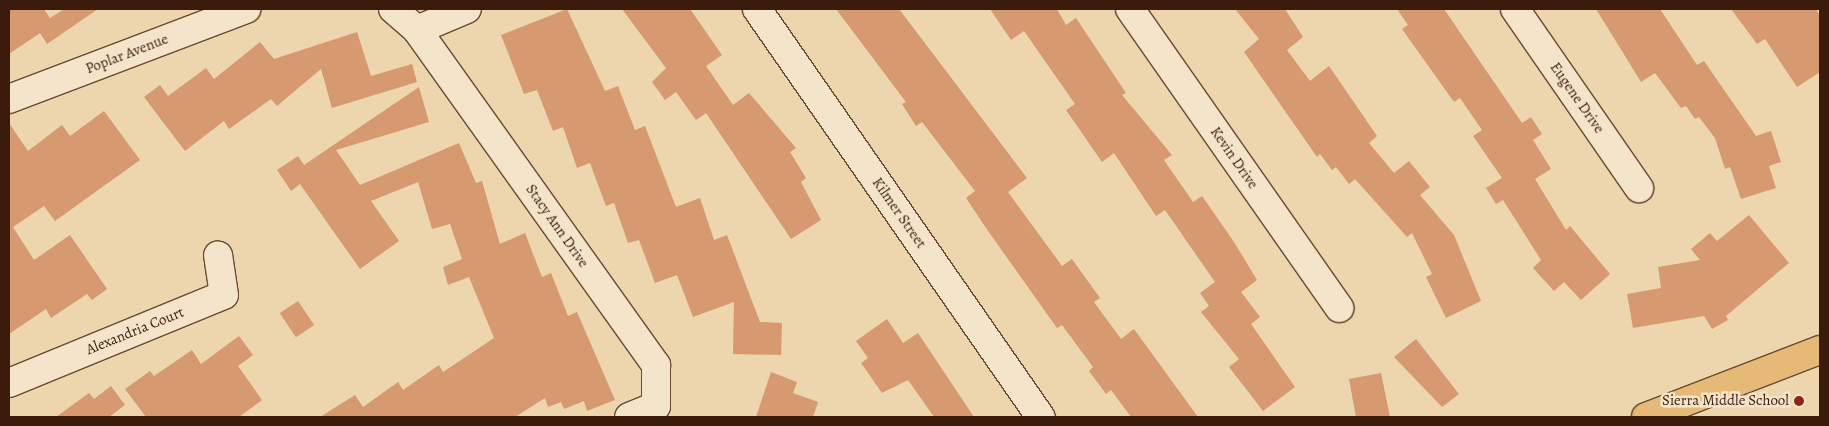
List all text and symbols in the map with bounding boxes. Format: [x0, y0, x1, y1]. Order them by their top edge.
street label: Poplar Avenue [83, 30, 171, 78]
street label: Eugene Drive [1546, 59, 1608, 137]
street label: Kevin Drive [1206, 124, 1262, 192]
street label: Kilmer Street [868, 174, 930, 252]
street label: Stacy Ann Drive [522, 181, 592, 271]
street label: Alexandria Court [83, 303, 187, 359]
place label: Sierra Middle School [1662, 392, 1789, 410]
marker: Sierra Middle School [1793, 395, 1805, 407]

